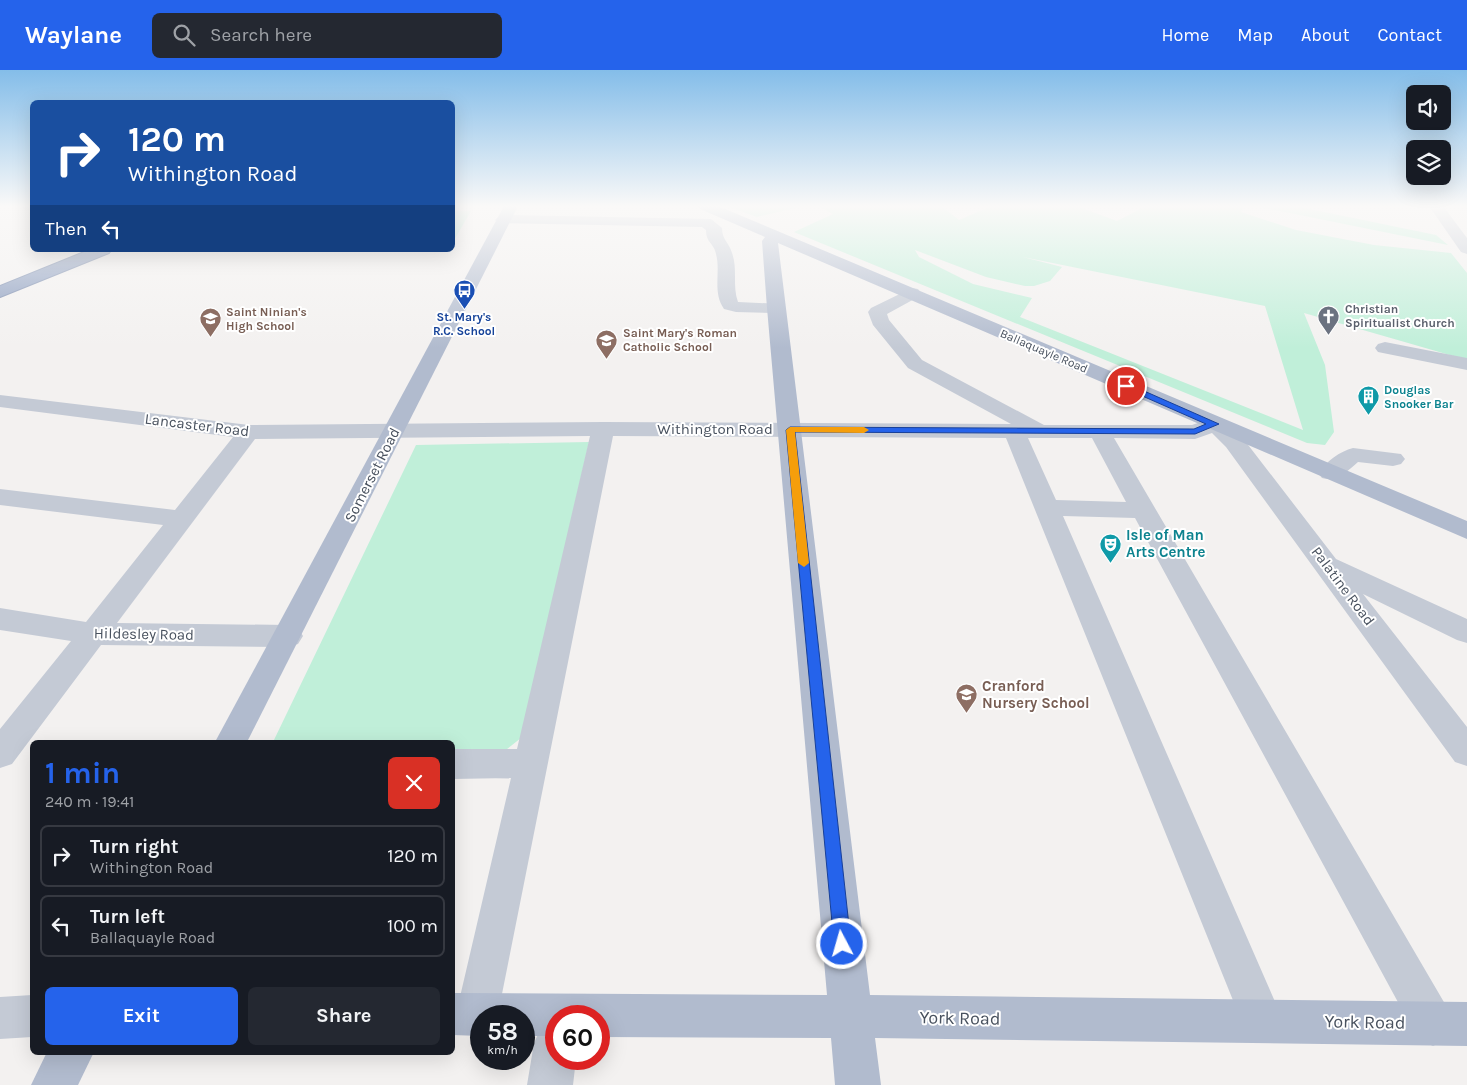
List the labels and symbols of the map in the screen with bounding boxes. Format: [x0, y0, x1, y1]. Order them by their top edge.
bus stop icon: St. Mary's R.C. School [452, 278, 476, 309]
place label: Christian Spiritualist Church [1345, 302, 1455, 330]
church icon: Christian Spiritualist Church [1317, 304, 1341, 335]
place label: Saint Ninian's High School [226, 305, 307, 333]
school or university icon: Saint Ninian's High School [198, 307, 222, 338]
place label: St. Mary's R.C. School [433, 310, 495, 338]
place label: Saint Mary's Roman Catholic School [623, 326, 737, 354]
street label: Ballaquayle Road [998, 326, 1090, 376]
school or university icon: Saint Mary's Roman Catholic School [595, 328, 619, 359]
pin [1105, 365, 1147, 407]
place label: Douglas Snooker Bar [1384, 383, 1454, 411]
building icon: Douglas Snooker Bar [1356, 385, 1380, 416]
street label: Lancaster Road [144, 410, 250, 440]
street label: Withington Road [657, 420, 773, 438]
street label: Somerset Road [340, 425, 404, 525]
place label: Isle of Man Arts Centre [1126, 526, 1205, 561]
theatre icon: Isle of Man Arts Centre [1098, 532, 1122, 563]
street label: Palatine Road [1308, 543, 1378, 629]
street label: Hildesley Road [94, 624, 194, 644]
place label: Cranford Nursery School [982, 677, 1090, 712]
school or university icon: Cranford Nursery School [954, 683, 978, 714]
position arrow [815, 917, 867, 969]
speed limit sign: 60 [545, 1005, 610, 1070]
street label: York Road [919, 1006, 1001, 1030]
street label: York Road [1324, 1010, 1406, 1034]

